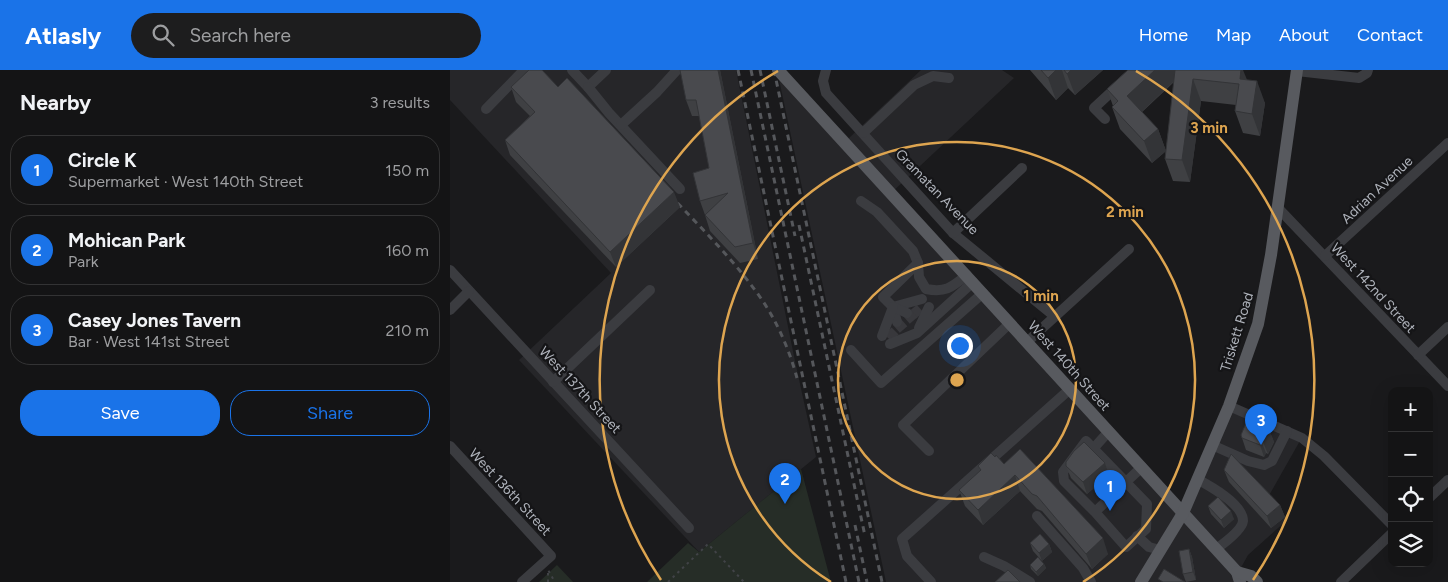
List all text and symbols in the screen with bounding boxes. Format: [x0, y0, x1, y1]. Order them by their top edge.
search box [131, 13, 481, 58]
text: Atlasly [25, 21, 101, 50]
icon: search [149, 21, 177, 49]
text: Search here [189, 24, 291, 47]
text: Home [1139, 24, 1188, 46]
text: Map [1216, 24, 1251, 46]
text: About [1279, 24, 1329, 46]
text: Contact [1357, 24, 1423, 46]
text: Nearby [20, 90, 91, 115]
text: 3 results [370, 93, 430, 112]
text: 3 min [1190, 119, 1228, 137]
street label: Gramatan Avenue [892, 146, 982, 239]
text: Circle K [68, 149, 137, 172]
street label: Adrian Avenue [1338, 152, 1416, 227]
text: 1 [34, 161, 40, 180]
text: 150 m [385, 161, 429, 180]
text: Supermarket · West 140th Street [68, 172, 303, 191]
text: 2 min [1106, 203, 1144, 221]
text: Mohican Park [68, 229, 186, 252]
street label: West 142nd Street [1327, 240, 1419, 336]
text: 2 [32, 241, 42, 260]
text: 160 m [386, 241, 429, 260]
text: Park [68, 252, 98, 271]
text: 1 min [1023, 287, 1059, 305]
street label: Triskett Road [1217, 290, 1257, 374]
text: Casey Jones Tavern [68, 309, 241, 332]
street label: West 140th Street [1024, 318, 1114, 414]
text: 3 [33, 321, 41, 340]
text: 210 m [386, 321, 429, 340]
text: Bar · West 141st Street [68, 332, 230, 351]
your location [947, 333, 973, 359]
street label: West 137th Street [535, 343, 625, 437]
centre of rings [948, 371, 966, 389]
map controls [1388, 387, 1433, 567]
button: + [1388, 387, 1433, 432]
button: Save [20, 390, 220, 436]
button: Share [230, 390, 430, 436]
pin: 3 [1245, 404, 1277, 445]
button: − [1388, 432, 1433, 477]
street label: West 136th Street [465, 445, 555, 539]
pin: 2 [769, 463, 801, 504]
pin: 1 [1094, 470, 1126, 511]
button: locate [1388, 477, 1433, 522]
button: layers [1388, 522, 1433, 567]

